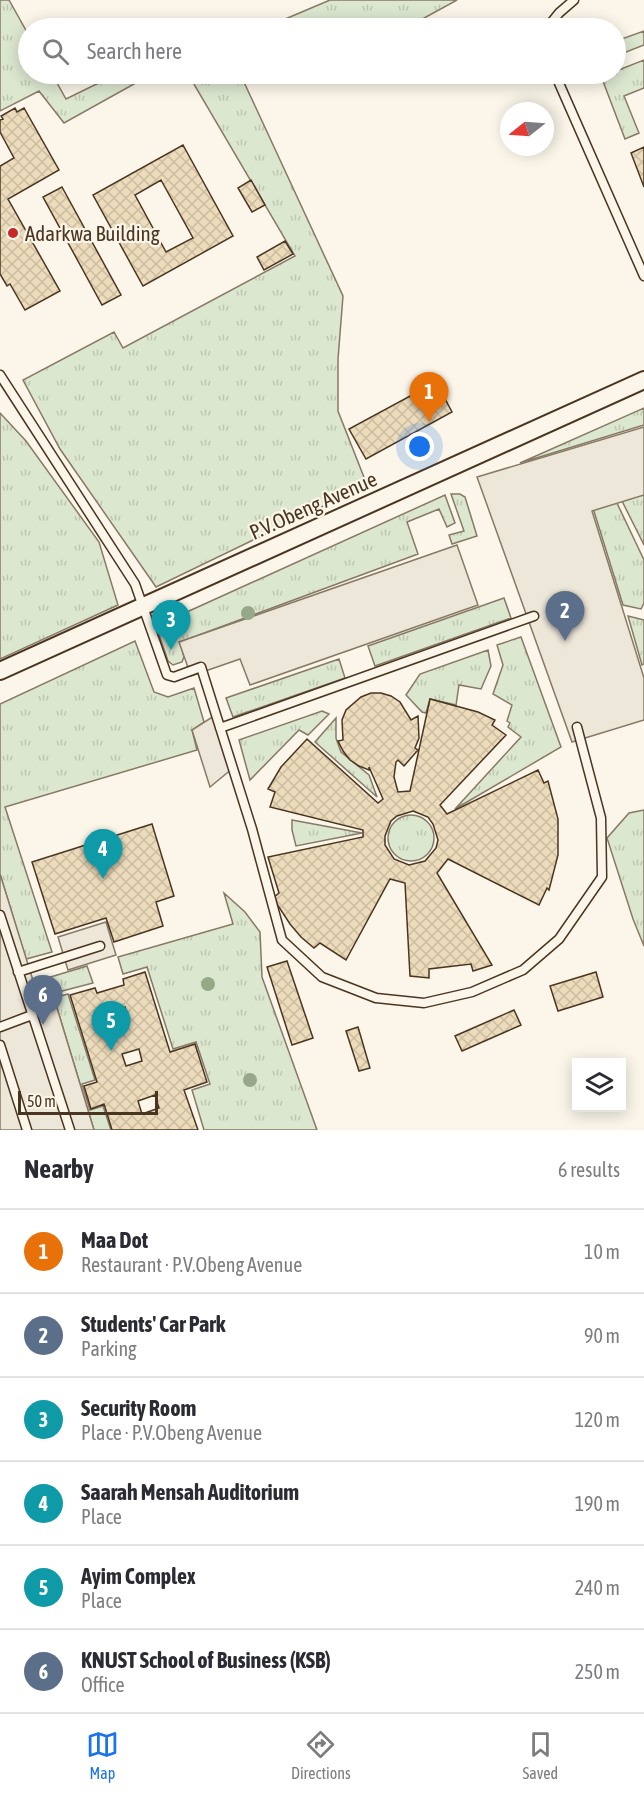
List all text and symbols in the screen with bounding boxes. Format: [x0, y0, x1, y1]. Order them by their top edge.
search box [18, 18, 626, 84]
icon: search [39, 35, 72, 68]
text: Search here [87, 38, 182, 64]
north arrow [500, 102, 554, 156]
place label: Adarkwa Building [25, 221, 160, 245]
marker: Adarkwa Building [6, 226, 20, 240]
pin: 1 [410, 372, 448, 422]
your location [405, 432, 434, 461]
street label: P.V.Obeng Avenue [246, 466, 380, 544]
pin: 2 [546, 592, 584, 641]
pin: 3 [152, 600, 190, 650]
pin: 4 [84, 830, 122, 879]
pin: 6 [24, 976, 63, 1025]
pin: 5 [92, 1002, 130, 1051]
map controls [572, 1058, 626, 1112]
button: layers [572, 1058, 626, 1112]
scale bar [18, 1088, 158, 1116]
text: 50 m [27, 1092, 56, 1110]
text: Nearby [24, 1154, 94, 1184]
text: 6 results [558, 1158, 620, 1181]
text: Maa Dot [81, 1227, 148, 1253]
text: 1 [39, 1240, 48, 1263]
text: 10 m [584, 1240, 620, 1263]
text: Restaurant · P.V.Obeng Avenue [81, 1253, 302, 1276]
text: Students' Car Park [81, 1311, 225, 1337]
text: 2 [39, 1324, 48, 1347]
text: 90 m [584, 1324, 620, 1347]
text: Parking [81, 1337, 137, 1360]
text: Security Room [81, 1395, 196, 1421]
text: 3 [39, 1408, 48, 1431]
text: 120 m [575, 1408, 620, 1431]
text: Place · P.V.Obeng Avenue [81, 1421, 262, 1444]
text: Saarah Mensah Auditorium [81, 1479, 299, 1505]
text: 4 [39, 1492, 48, 1515]
text: 190 m [575, 1492, 620, 1515]
text: Place [81, 1505, 122, 1528]
text: Ayim Complex [81, 1563, 196, 1589]
text: 5 [39, 1576, 48, 1599]
text: 240 m [575, 1576, 620, 1599]
text: Place [81, 1589, 122, 1612]
text: KNUST School of Business (KSB) [81, 1647, 331, 1673]
text: 6 [39, 1660, 48, 1683]
text: 250 m [575, 1660, 620, 1683]
text: Office [81, 1673, 125, 1696]
tab: Map [86, 1728, 119, 1782]
tab: Directions [291, 1728, 351, 1782]
tab: Saved [523, 1728, 558, 1782]

